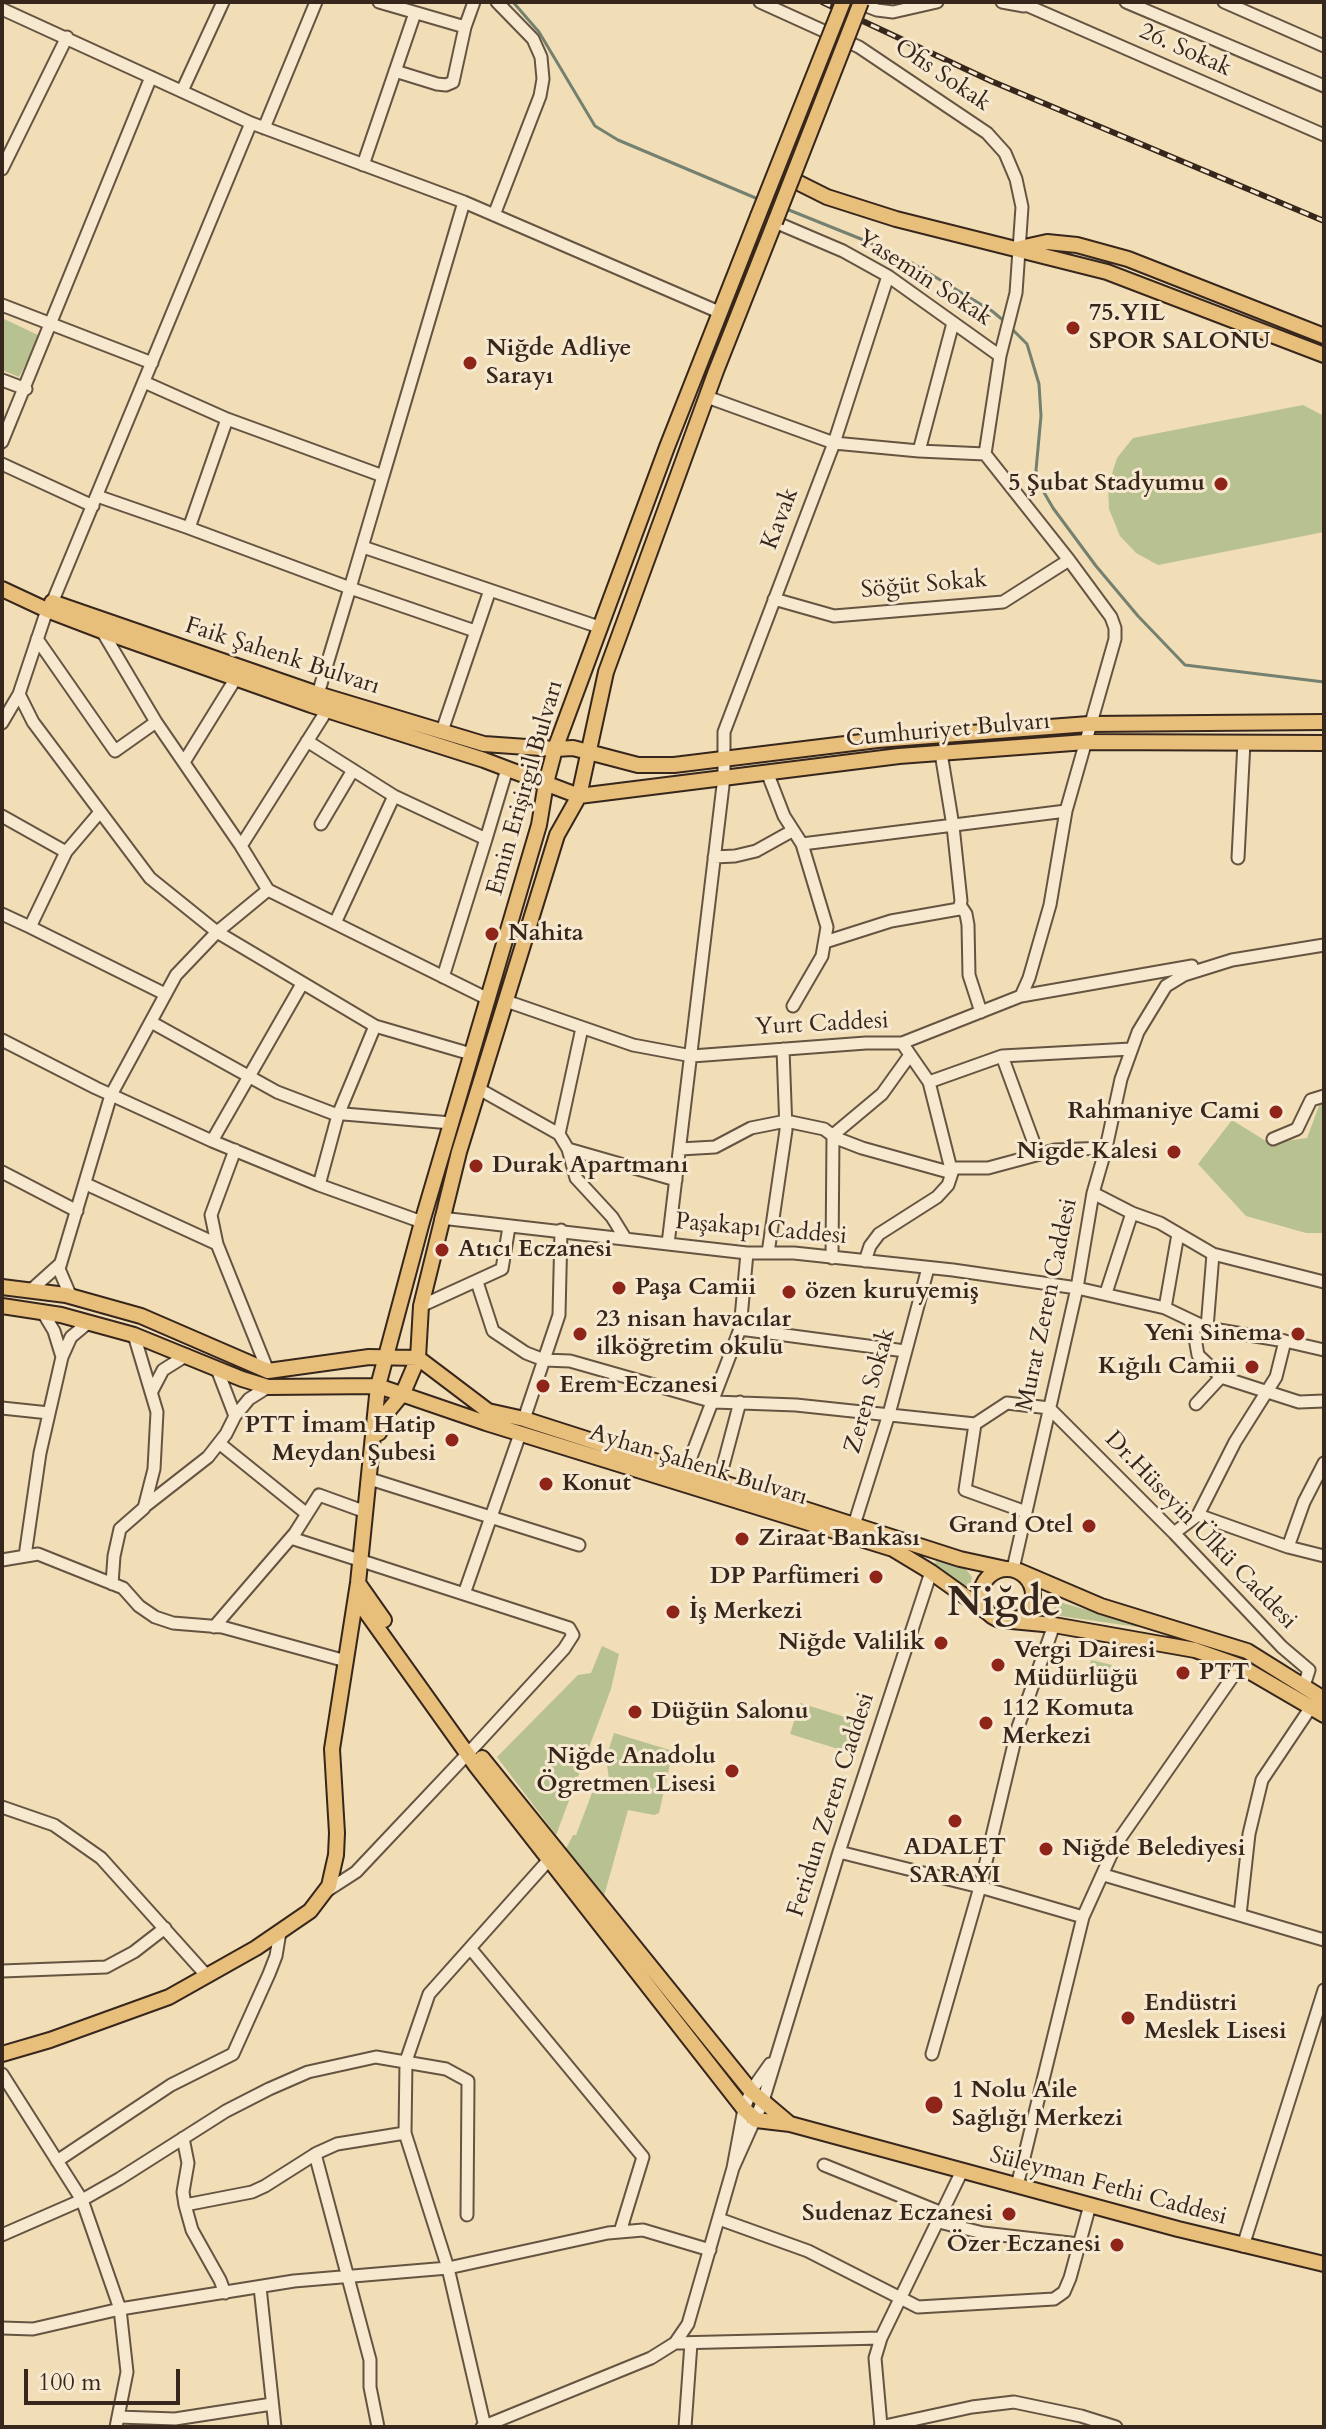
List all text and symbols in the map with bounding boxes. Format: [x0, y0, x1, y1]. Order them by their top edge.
street label: 26. Sokak [1134, 18, 1236, 84]
street label: Ofis Sokak [888, 33, 996, 119]
street label: Yasemin Sokak [851, 225, 997, 333]
place label: 75.YIL SPOR SALONU [1089, 300, 1270, 356]
marker: 75.YIL SPOR SALONU [1064, 319, 1082, 337]
place label: Niğde Adliye Sarayı [486, 335, 631, 391]
marker: Niğde Adliye Sarayı [461, 354, 479, 372]
place label: 5 Şubat Stadyumu [1008, 470, 1205, 498]
marker: 5 Şubat Stadyumu [1212, 475, 1230, 493]
street label: Kavak [756, 484, 806, 554]
street label: Söğüt Sokak [860, 566, 988, 606]
street label: Faik Şahenk Bulvarı [181, 612, 383, 702]
street label: Emin Erişirgil Bulvarı [482, 677, 570, 899]
street label: Cumhuriyet Bulvarı [845, 708, 1051, 754]
place label: Nahita [508, 920, 584, 948]
marker: Nahita [483, 925, 501, 943]
street label: Yurt Caddesi [754, 1007, 890, 1043]
place label: Rahmaniye Cami [1067, 1098, 1260, 1126]
marker: Rahmaniye Cami [1267, 1103, 1285, 1121]
place label: Nigde Kalesi [1016, 1138, 1158, 1166]
marker: Nigde Kalesi [1165, 1143, 1183, 1161]
place label: Durak Apartmanı [492, 1152, 688, 1180]
marker: Durak Apartmanı [467, 1157, 485, 1175]
street label: Murat Zeren Caddesi [1011, 1196, 1085, 1414]
street label: Paşakapı Caddesi [674, 1208, 848, 1252]
place label: Atıcı Eczanesi [458, 1236, 612, 1264]
marker: Atıcı Eczanesi [433, 1241, 451, 1259]
place label: Paşa Camii [635, 1274, 756, 1302]
place label: özen kuruyemiş [805, 1278, 979, 1306]
marker: Paşa Camii [610, 1279, 628, 1297]
marker: özen kuruyemiş [780, 1283, 798, 1301]
place label: 23 nisan havacılar ilköğretim okulu [596, 1306, 791, 1362]
place label: Yeni Sinema [1144, 1320, 1282, 1348]
marker: 23 nisan havacılar ilköğretim okulu [571, 1325, 589, 1343]
street label: Zeren Sokak [839, 1325, 903, 1457]
marker: Yeni Sinema [1289, 1325, 1307, 1343]
place label: Kığılı Camii [1098, 1353, 1236, 1381]
marker: Kığılı Camii [1243, 1358, 1261, 1376]
place label: Erem Eczanesi [559, 1372, 718, 1400]
marker: Erem Eczanesi [534, 1377, 552, 1395]
place label: PTT İmam Hatip Meydan Şubesi [245, 1412, 436, 1468]
street label: Ayhan Şahenk Bulvarı [586, 1419, 810, 1513]
street label: Dr.Hüseyin Ülkü Caddesi [1098, 1426, 1302, 1636]
marker: PTT İmam Hatip Meydan Şubesi [443, 1431, 461, 1449]
place label: Konut [562, 1470, 631, 1498]
marker: Konut [537, 1475, 555, 1493]
place label: Grand Otel [949, 1512, 1073, 1540]
marker: Grand Otel [1080, 1517, 1098, 1535]
place label: Ziraat Bankası [758, 1525, 920, 1553]
marker: Ziraat Bankası [733, 1530, 751, 1548]
place label: DP Parfümeri [710, 1563, 860, 1591]
marker: DP Parfümeri [867, 1568, 885, 1586]
district label: Niğde [947, 1582, 1061, 1630]
place label: İş Merkezi [689, 1598, 802, 1626]
marker: İş Merkezi [664, 1603, 682, 1621]
place label: Niğde Valilik [778, 1629, 925, 1657]
marker: Niğde Valilik [932, 1634, 950, 1652]
place label: Vergi Dairesi Müdürlüğü [1014, 1637, 1156, 1693]
marker: Vergi Dairesi Müdürlüğü [989, 1656, 1007, 1674]
place label: PTT [1199, 1659, 1249, 1687]
marker: PTT [1174, 1664, 1192, 1682]
street label: Feridun Zeren Caddesi [782, 1689, 882, 1921]
place label: 112 Komuta Merkezi [1002, 1695, 1134, 1751]
place label: Düğün Salonu [651, 1698, 809, 1726]
marker: Düğün Salonu [626, 1703, 644, 1721]
marker: 112 Komuta Merkezi [977, 1714, 995, 1732]
place label: Niğde Anadolu Ögretmen Lisesi [536, 1743, 716, 1799]
marker: Niğde Anadolu Ögretmen Lisesi [723, 1762, 741, 1780]
marker: ADALET SARAYI [946, 1812, 964, 1830]
place label: ADALET SARAYI [904, 1834, 1006, 1890]
place label: Niğde Belediyesi [1062, 1835, 1245, 1863]
marker: Niğde Belediyesi [1037, 1840, 1055, 1858]
place label: Endüstri Meslek Lisesi [1144, 1990, 1287, 2046]
marker: Endüstri Meslek Lisesi [1119, 2009, 1137, 2027]
place label: 1 Nolu Aile Sağlığı Merkezi [952, 2077, 1123, 2133]
marker: 1 Nolu Aile Sağlığı Merkezi [923, 2094, 945, 2116]
street label: Süleyman Fethi Caddesi [986, 2142, 1230, 2232]
place label: Sudenaz Eczanesi [802, 2200, 993, 2228]
marker: Sudenaz Eczanesi [1000, 2205, 1018, 2223]
place label: Özer Eczanesi [947, 2231, 1101, 2259]
marker: Özer Eczanesi [1108, 2236, 1126, 2254]
scale bar [28, 2353, 184, 2403]
text: 100 m [38, 2366, 102, 2399]

